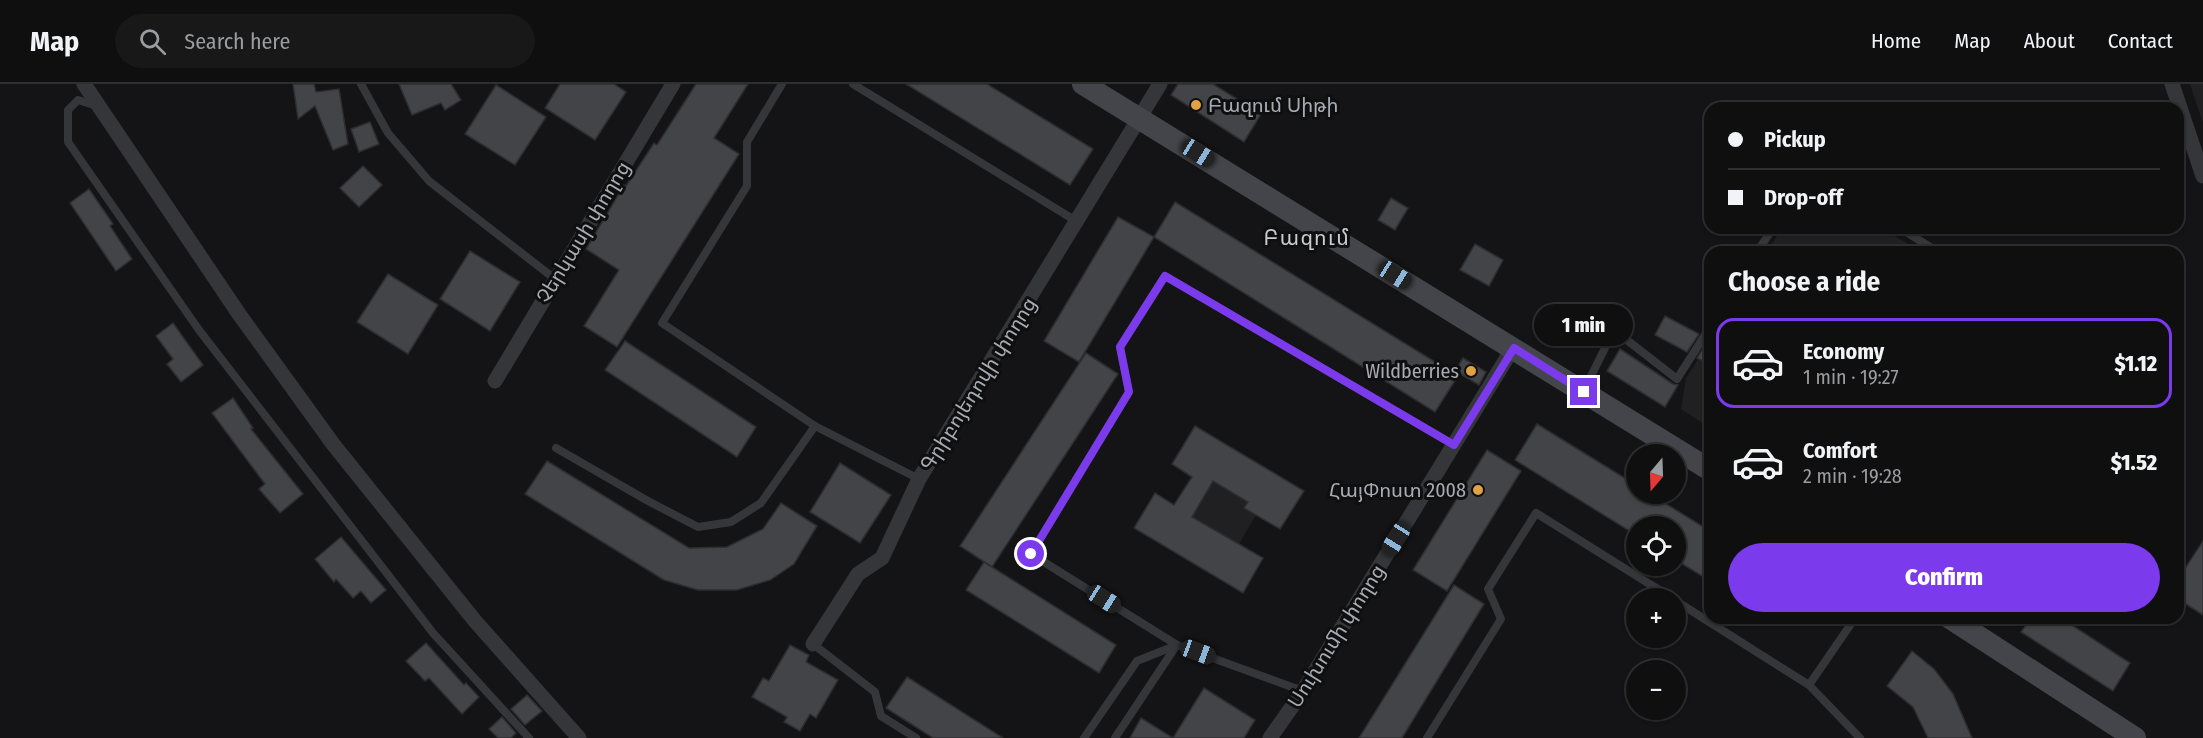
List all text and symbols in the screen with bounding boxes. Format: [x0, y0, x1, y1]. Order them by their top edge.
search box [115, 14, 535, 68]
text: Map [30, 25, 79, 58]
icon: search [136, 25, 169, 58]
text: Search here [184, 28, 290, 55]
text: Home [1871, 28, 1921, 54]
text: Map [1954, 28, 1991, 54]
text: About [2024, 28, 2075, 54]
text: Contact [2108, 28, 2173, 54]
place label: Բազում Սիթի [1208, 93, 1338, 117]
marker: Բազում Սիթի [1189, 98, 1203, 112]
text: Pickup [1764, 126, 1826, 153]
car [1178, 136, 1218, 170]
street label: Չերկասի փողոց [531, 157, 635, 307]
text: Drop-off [1764, 184, 1843, 211]
district label: Բազում [1264, 225, 1350, 251]
car [1375, 258, 1415, 292]
text: Choose a ride [1728, 266, 1880, 298]
street label: Գրիբոյեդովի փողոց [915, 293, 1041, 475]
callout: 1 min [1534, 305, 1634, 347]
text: 1 min [1562, 313, 1605, 337]
icon: car [1731, 336, 1785, 390]
text: Economy [1803, 338, 1884, 365]
text: $1.12 [2114, 350, 2157, 377]
place label: Wildberries [1365, 359, 1459, 383]
marker: Wildberries [1464, 364, 1478, 378]
text: 1 min · 19:27 [1803, 365, 1899, 389]
route end [1570, 378, 1597, 405]
icon: car [1731, 435, 1785, 489]
text: Comfort [1803, 437, 1877, 464]
north arrow [1626, 444, 1686, 504]
map controls [1626, 444, 1686, 720]
text: $1.52 [2111, 449, 2157, 476]
text: 2 min · 19:28 [1803, 464, 1902, 488]
place label: ՀայՓոստ 2008 [1329, 478, 1466, 502]
marker: ՀայՓոստ 2008 [1471, 483, 1485, 497]
button: locate [1626, 516, 1686, 576]
car [1379, 519, 1413, 559]
route start [1017, 540, 1044, 567]
button: Confirm [1728, 543, 2160, 612]
street label: Սուխումի փողոց [1282, 560, 1390, 712]
car [1084, 582, 1124, 616]
button: + [1626, 588, 1686, 648]
car [1178, 637, 1218, 667]
button: − [1626, 660, 1686, 720]

